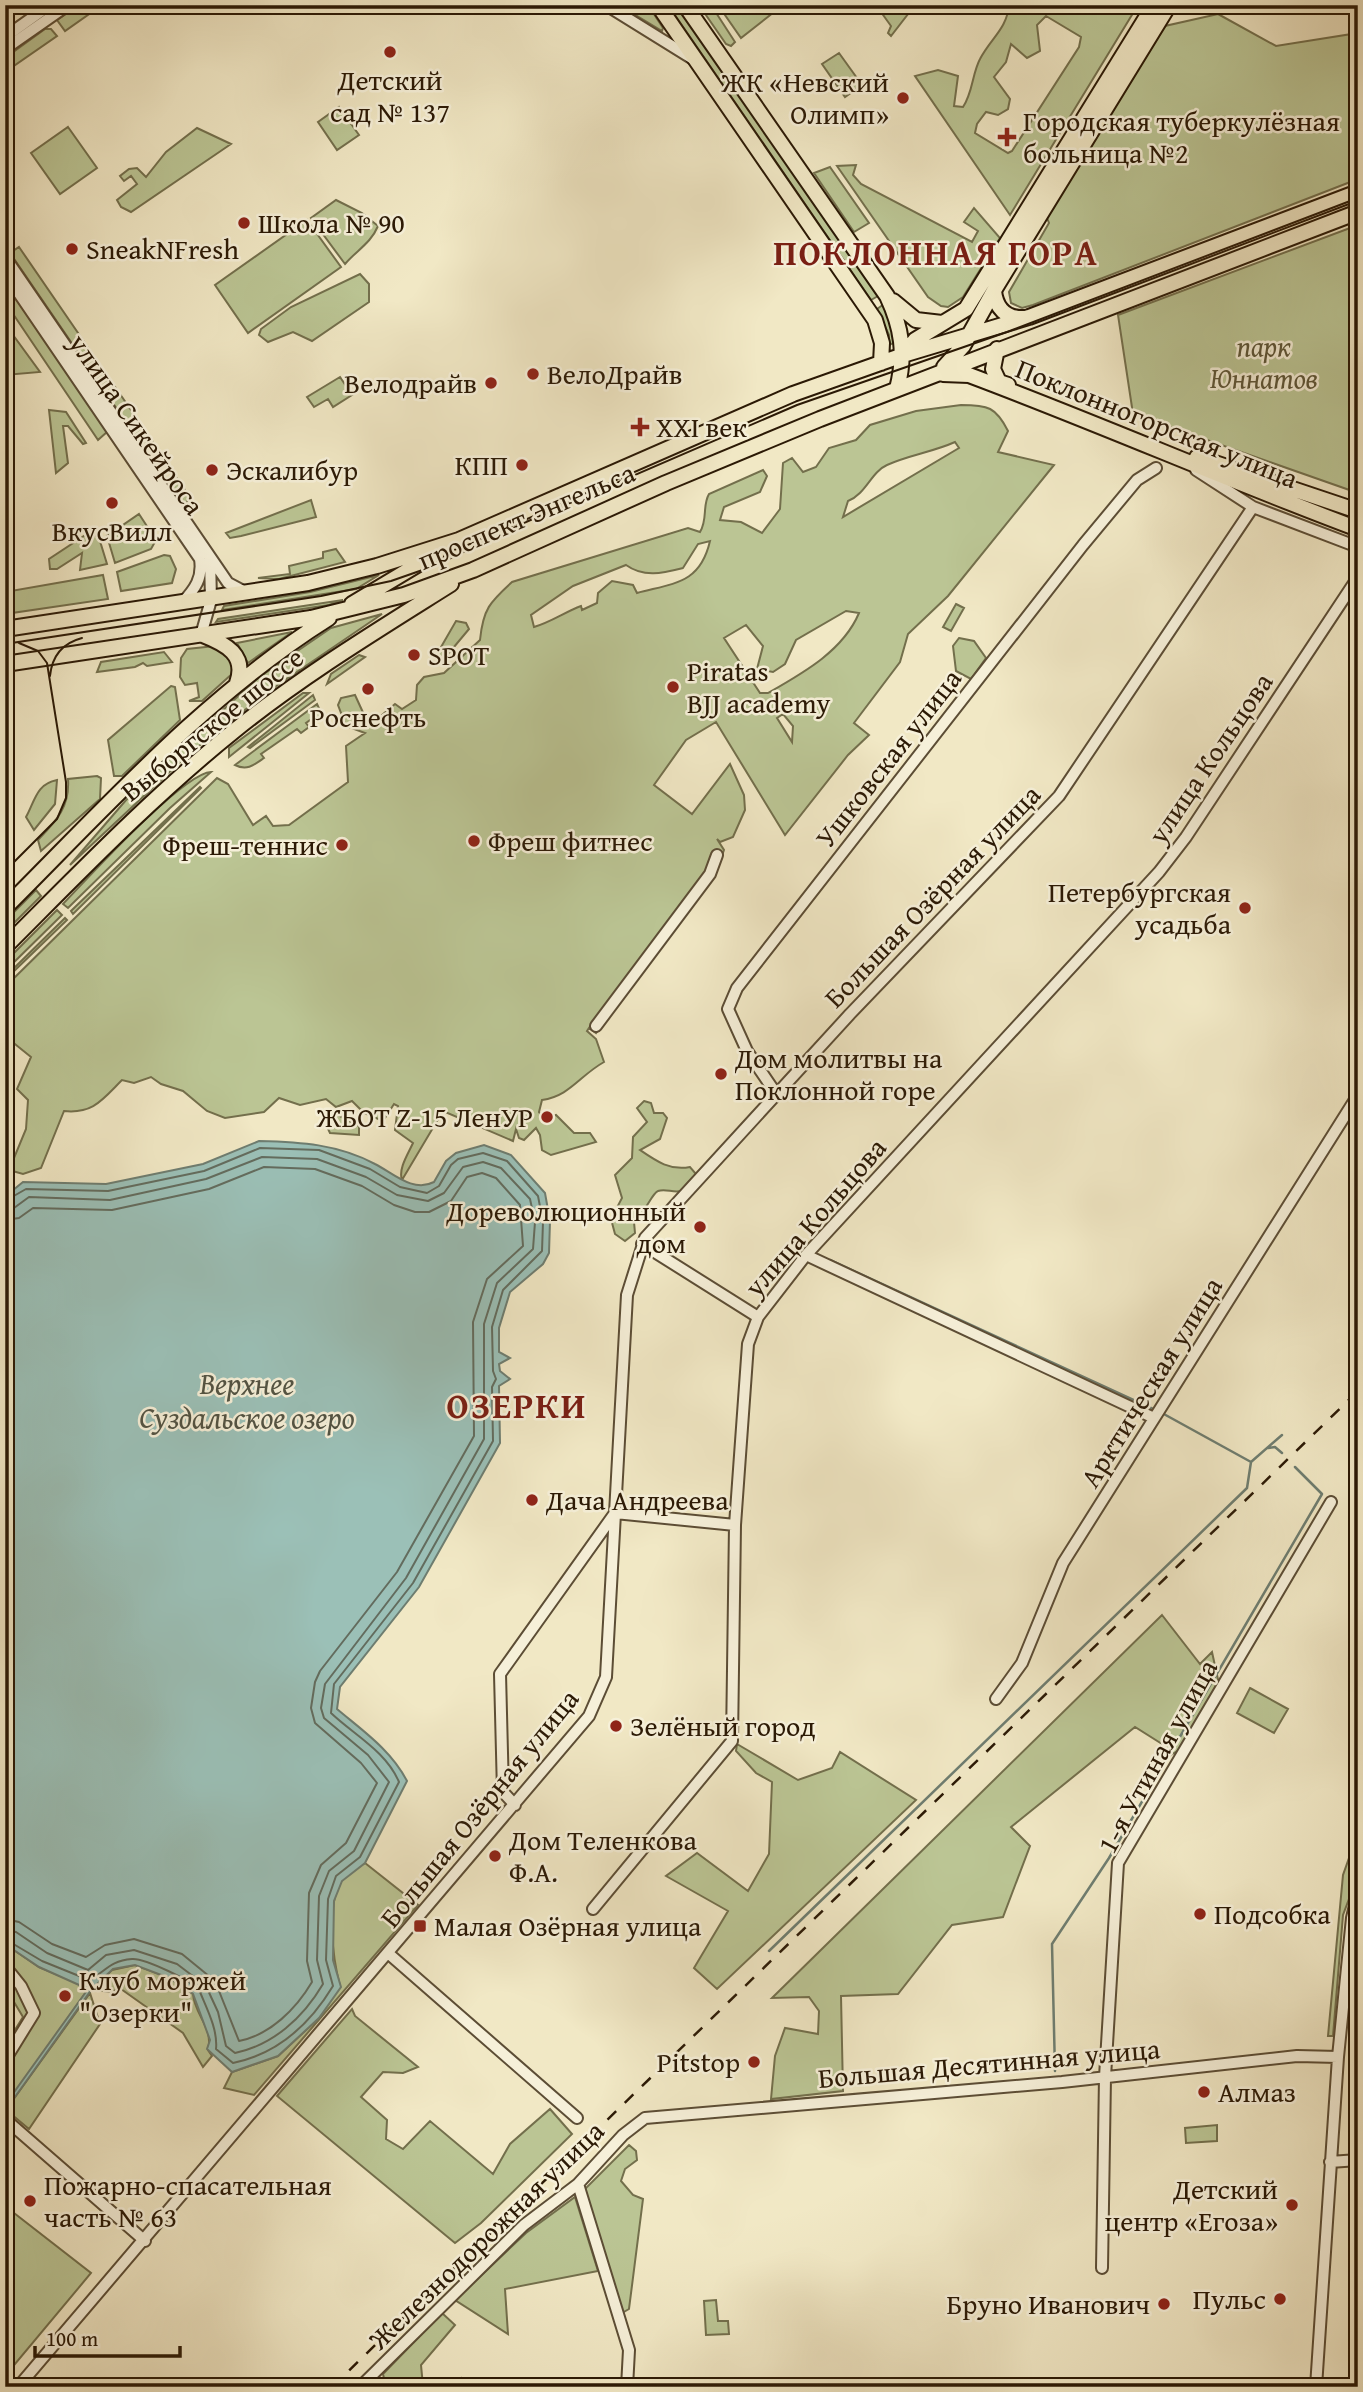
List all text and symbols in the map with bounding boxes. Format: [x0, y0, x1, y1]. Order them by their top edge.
marker: Детский сад № 137 [382, 44, 398, 60]
place label: Детский сад № 137 [330, 59, 450, 132]
place label: ЖК «Невский Олимп» [720, 61, 889, 134]
marker: ЖК «Невский Олимп» [895, 90, 911, 106]
place label: Городская туберкулёзная больница №2 [1023, 100, 1340, 173]
marker: Городская туберкулёзная больница №2 [997, 127, 1017, 147]
place label: Школа № 90 [258, 202, 405, 243]
marker: Школа № 90 [236, 215, 252, 231]
district label: ПОКЛОННАЯ ГОРА [773, 227, 1099, 278]
place label: SneakNFresh [86, 228, 239, 269]
marker: SneakNFresh [64, 241, 80, 257]
street label: улица Сикейроса [59, 324, 216, 523]
park label: парк Юннатов [1210, 325, 1318, 398]
street label: Поклонногорская улица [1010, 347, 1305, 498]
place label: ВелоДрайв [547, 353, 682, 394]
place label: Велодрайв [344, 362, 477, 403]
marker: ВелоДрайв [525, 366, 541, 382]
marker: Велодрайв [483, 375, 499, 391]
place label: XXI век [656, 406, 747, 447]
marker: XXI век [630, 417, 650, 437]
place label: КПП [455, 444, 508, 485]
place label: Эскалибур [226, 449, 358, 490]
street label: проспект Энгельса [411, 451, 641, 580]
marker: КПП [514, 457, 530, 473]
marker: Эскалибур [204, 462, 220, 478]
marker: ВкусВилл [104, 495, 120, 511]
place label: ВкусВилл [52, 510, 172, 551]
place label: SPOT [428, 634, 490, 675]
street label: Выборгское шоссе [111, 637, 312, 810]
marker: SPOT [406, 647, 422, 663]
place label: Piratas BJJ academy [687, 650, 831, 723]
street label: Ушковская улица [805, 659, 971, 856]
street label: улица Кольцова [1136, 663, 1283, 853]
marker: Piratas BJJ academy [665, 679, 681, 695]
marker: Роснефть [360, 681, 376, 697]
place label: Роснефть [310, 696, 426, 737]
street label: Большая Озёрная улица [814, 774, 1050, 1017]
place label: Фреш фитнес [488, 820, 653, 861]
place label: Фреш-теннис [163, 824, 328, 865]
marker: Фреш фитнес [466, 833, 482, 849]
marker: Фреш-теннис [334, 837, 350, 853]
place label: Петербургская усадьба [1048, 871, 1232, 944]
marker: Петербургская усадьба [1237, 900, 1253, 916]
place label: Дом молитвы на Поклонной горе [734, 1037, 943, 1110]
marker: Дом молитвы на Поклонной горе [713, 1066, 729, 1082]
place label: ЖБОТ Z-15 ЛенУР [316, 1096, 533, 1137]
marker: ЖБОТ Z-15 ЛенУР [539, 1109, 555, 1125]
street label: улица Кольцова [733, 1128, 896, 1306]
place label: Дореволюционный дом [445, 1190, 686, 1263]
marker: Дореволюционный дом [692, 1219, 708, 1235]
street label: Арктическая улица [1069, 1268, 1232, 1495]
water label: Верхнее Суздальское озеро [139, 1361, 355, 1439]
district label: ОЗЕРКИ [447, 1380, 587, 1431]
place label: Дача Андреева [545, 1479, 729, 1520]
marker: Дача Андреева [524, 1492, 540, 1508]
street label: 1-я Утиная улица [1086, 1651, 1227, 1860]
street label: Большая Озёрная улица [369, 1679, 588, 1936]
place label: Зелёный город [630, 1705, 816, 1746]
marker: Зелёный город [608, 1718, 624, 1734]
place label: Дом Теленкова Ф.А. [508, 1819, 698, 1892]
marker: Дом Теленкова Ф.А. [487, 1848, 503, 1864]
place label: Подсобка [1214, 1893, 1331, 1934]
place label: Малая Озёрная улица [434, 1905, 702, 1946]
marker: Подсобка [1192, 1906, 1208, 1922]
marker: Малая Озёрная улица [412, 1918, 428, 1934]
place label: Клуб моржей "Озерки" [79, 1959, 246, 2032]
marker: Клуб моржей "Озерки" [57, 1988, 73, 2004]
street label: Большая Десятинная улица [816, 2027, 1162, 2098]
place label: Pitstop [657, 2041, 740, 2082]
marker: Pitstop [746, 2054, 762, 2070]
place label: Алмаз [1218, 2071, 1296, 2112]
marker: Алмаз [1196, 2084, 1212, 2100]
street label: Железнодорожная улица [358, 2110, 613, 2359]
place label: Пожарно-спасательная часть № 63 [44, 2164, 332, 2237]
place label: Детский центр «Егоза» [1104, 2168, 1278, 2241]
marker: Пожарно-спасательная часть № 63 [22, 2193, 38, 2209]
marker: Детский центр «Егоза» [1284, 2197, 1300, 2213]
place label: Пульс [1193, 2278, 1266, 2319]
place label: Бруно Иванович [946, 2283, 1150, 2324]
marker: Пульс [1272, 2291, 1288, 2307]
marker: Бруно Иванович [1156, 2296, 1172, 2312]
scale bar [35, 2315, 180, 2359]
text: 100 m [46, 2323, 98, 2354]

